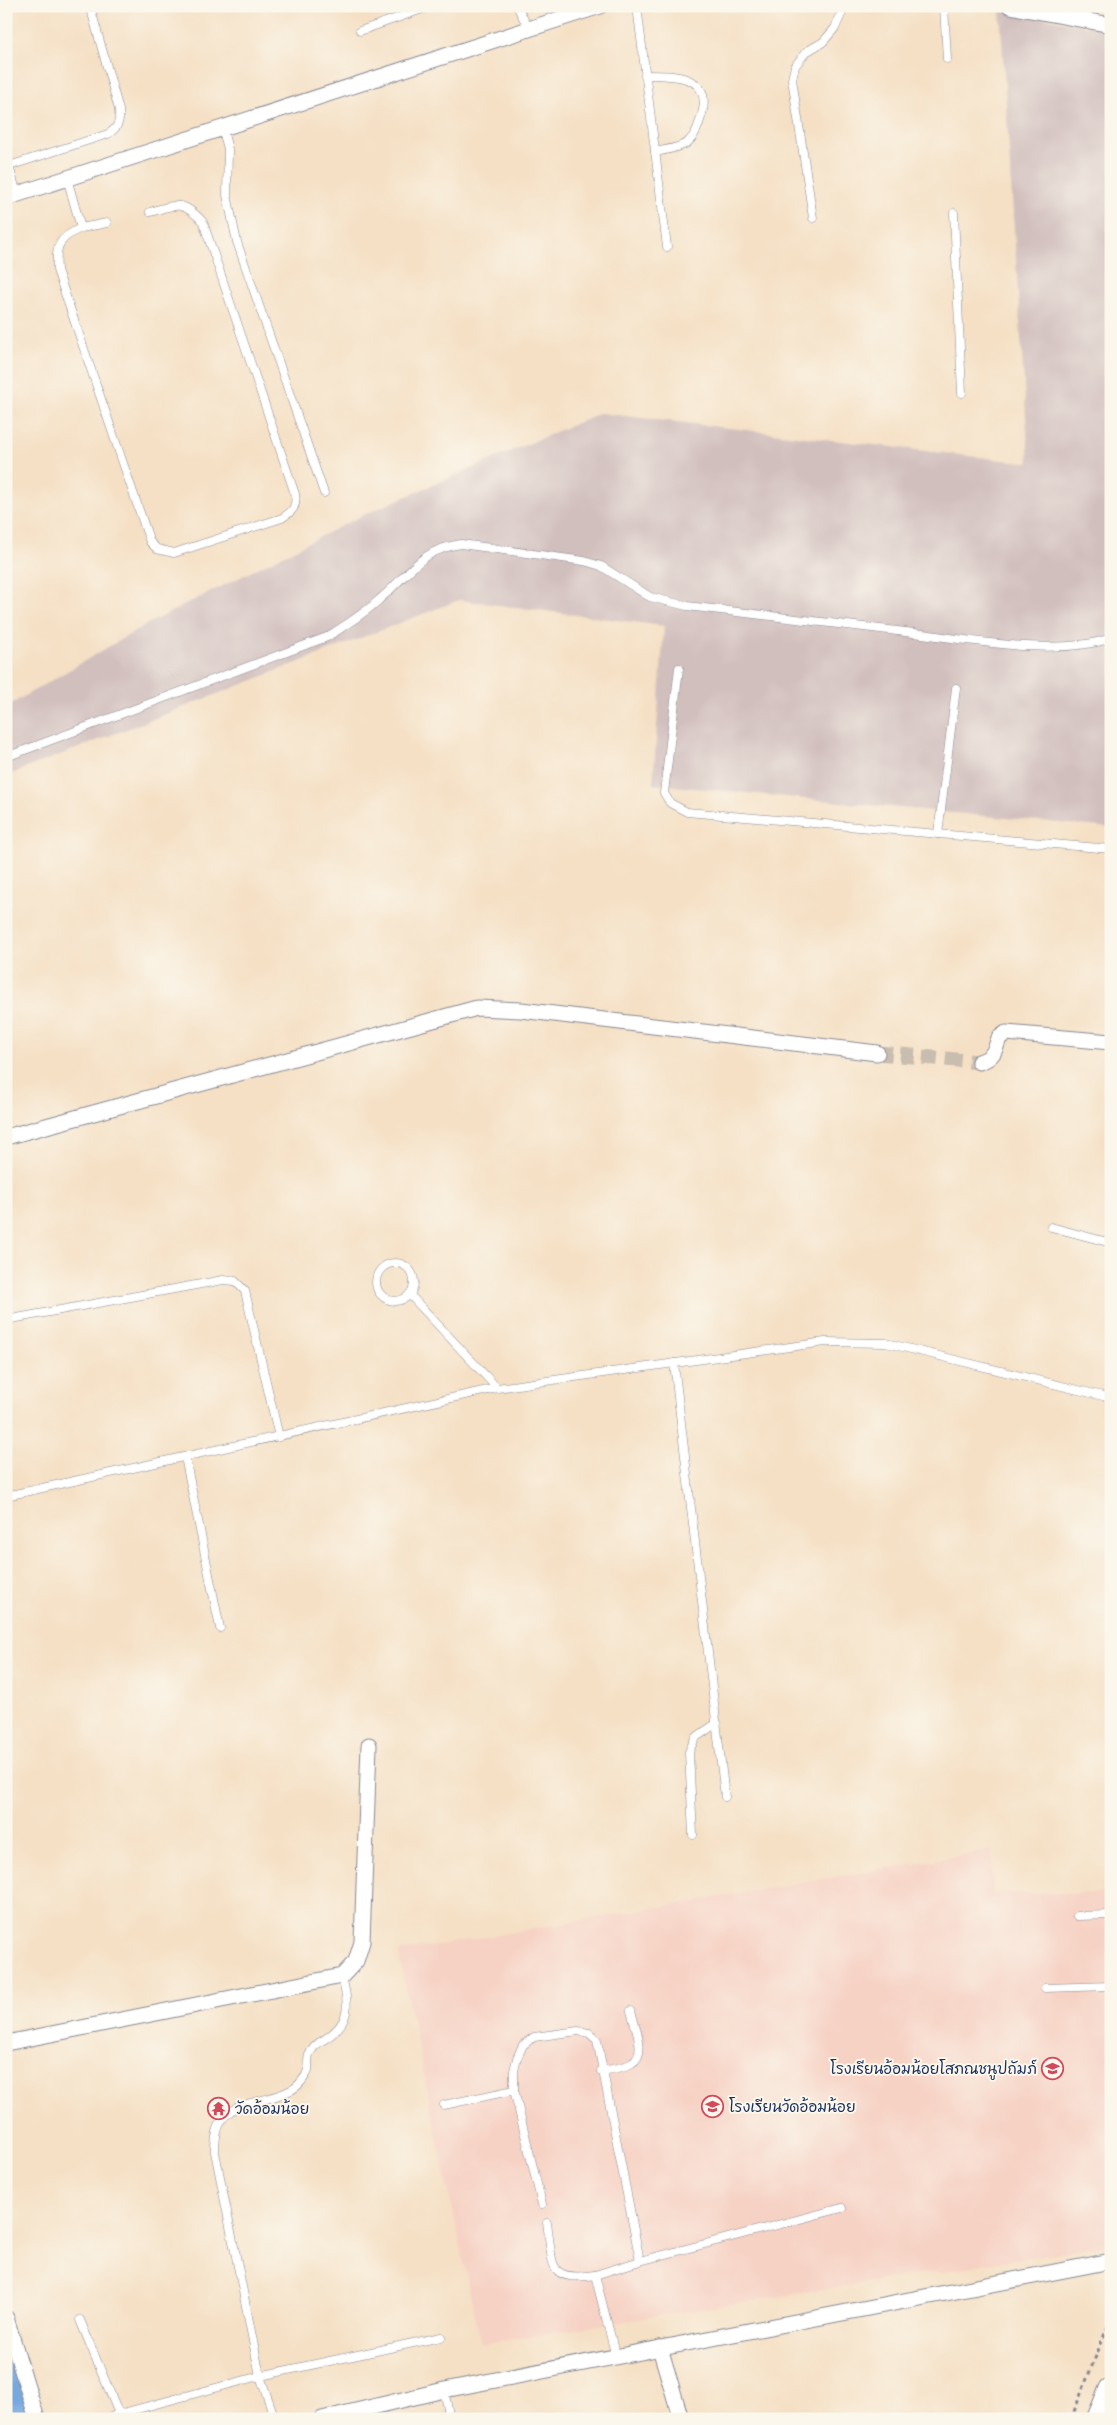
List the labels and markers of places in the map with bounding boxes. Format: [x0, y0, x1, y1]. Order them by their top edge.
school or university icon: โรงเรียนอ้อมน้อยโสภณชนูปถัมภ์ [1041, 2057, 1065, 2081]
place label: โรงเรียนอ้อมน้อยโสภณชนูปถัมภ์ [830, 2059, 1037, 2080]
school or university icon: โรงเรียนวัดอ้อมน้อย [701, 2095, 725, 2119]
temple icon: วัดอ้อมน้อย [207, 2097, 231, 2121]
place label: โรงเรียนวัดอ้อมน้อย [729, 2097, 856, 2117]
place label: วัดอ้อมน้อย [235, 2099, 309, 2119]

